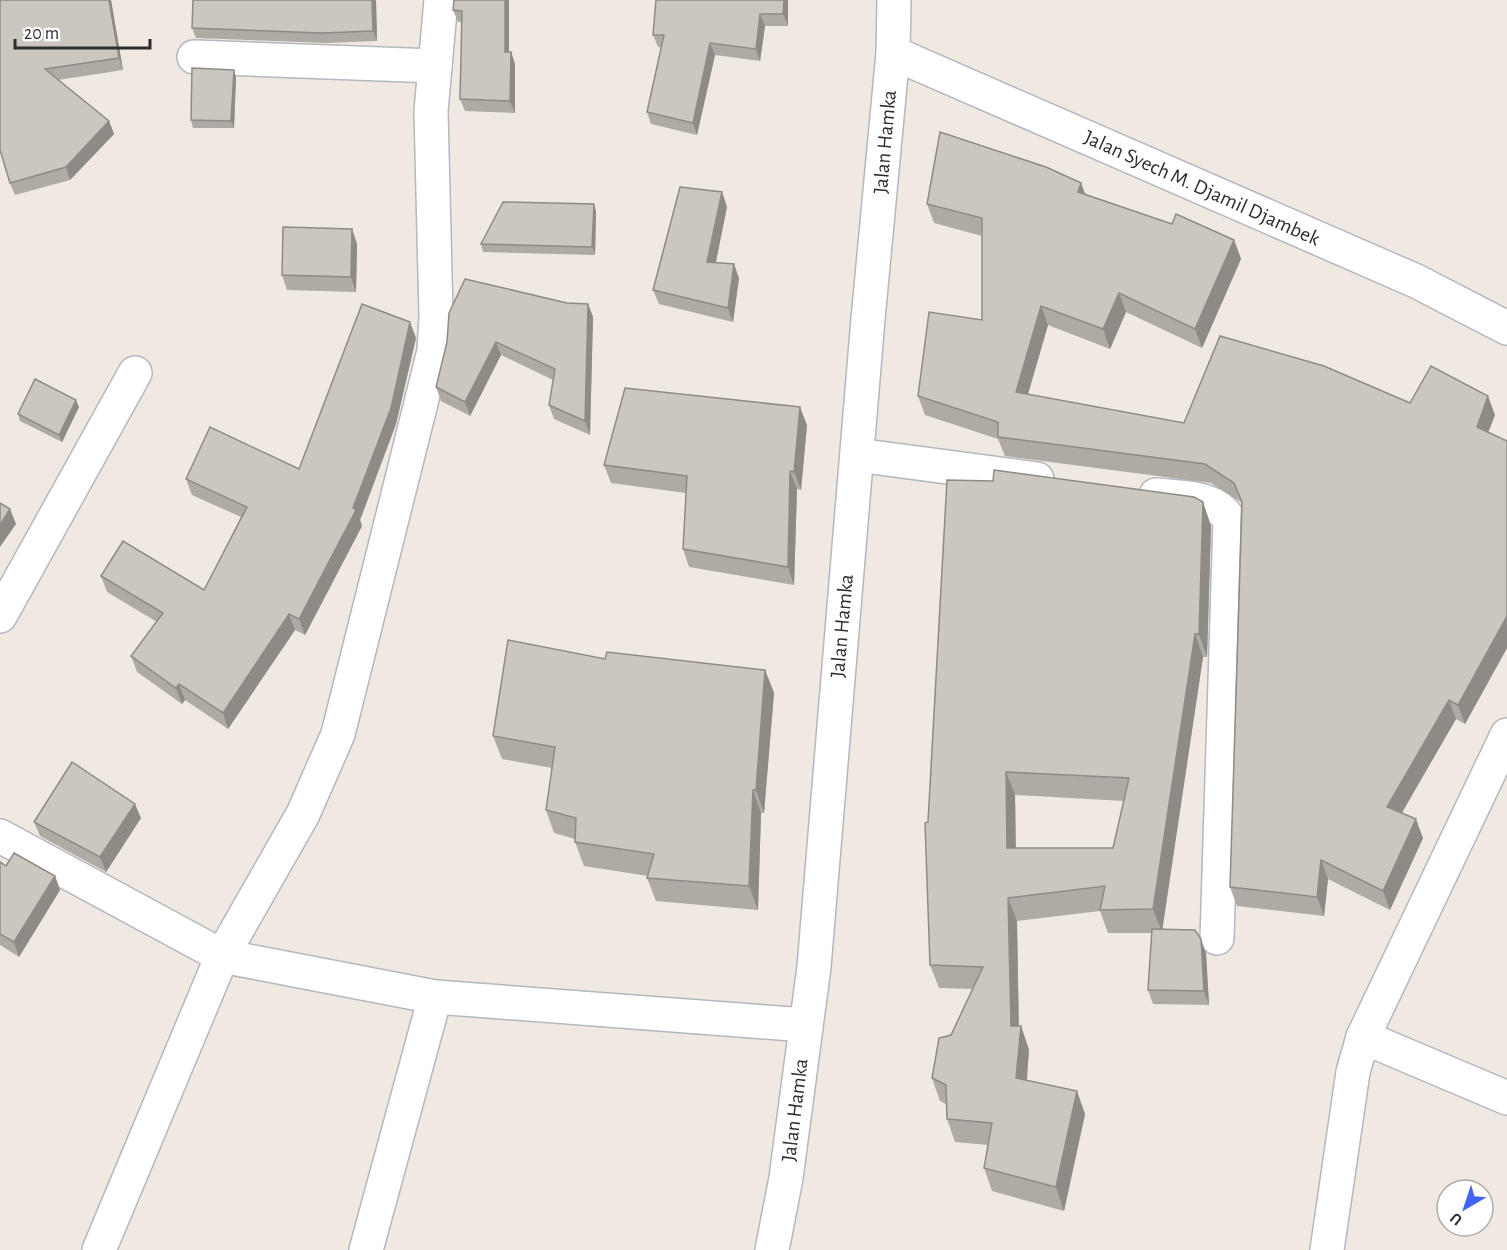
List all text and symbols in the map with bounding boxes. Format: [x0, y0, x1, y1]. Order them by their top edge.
scale bar [15, 12, 150, 50]
text: 20 m [24, 25, 59, 43]
street label: Jalan Hamka [870, 89, 900, 195]
street label: Jalan Syech M. Djamil Djambek [1081, 126, 1324, 250]
street label: Jalan Hamka [827, 573, 857, 679]
street label: Jalan Hamka [778, 1057, 812, 1163]
north arrow [1435, 1178, 1495, 1238]
text: U [1447, 1209, 1465, 1228]

